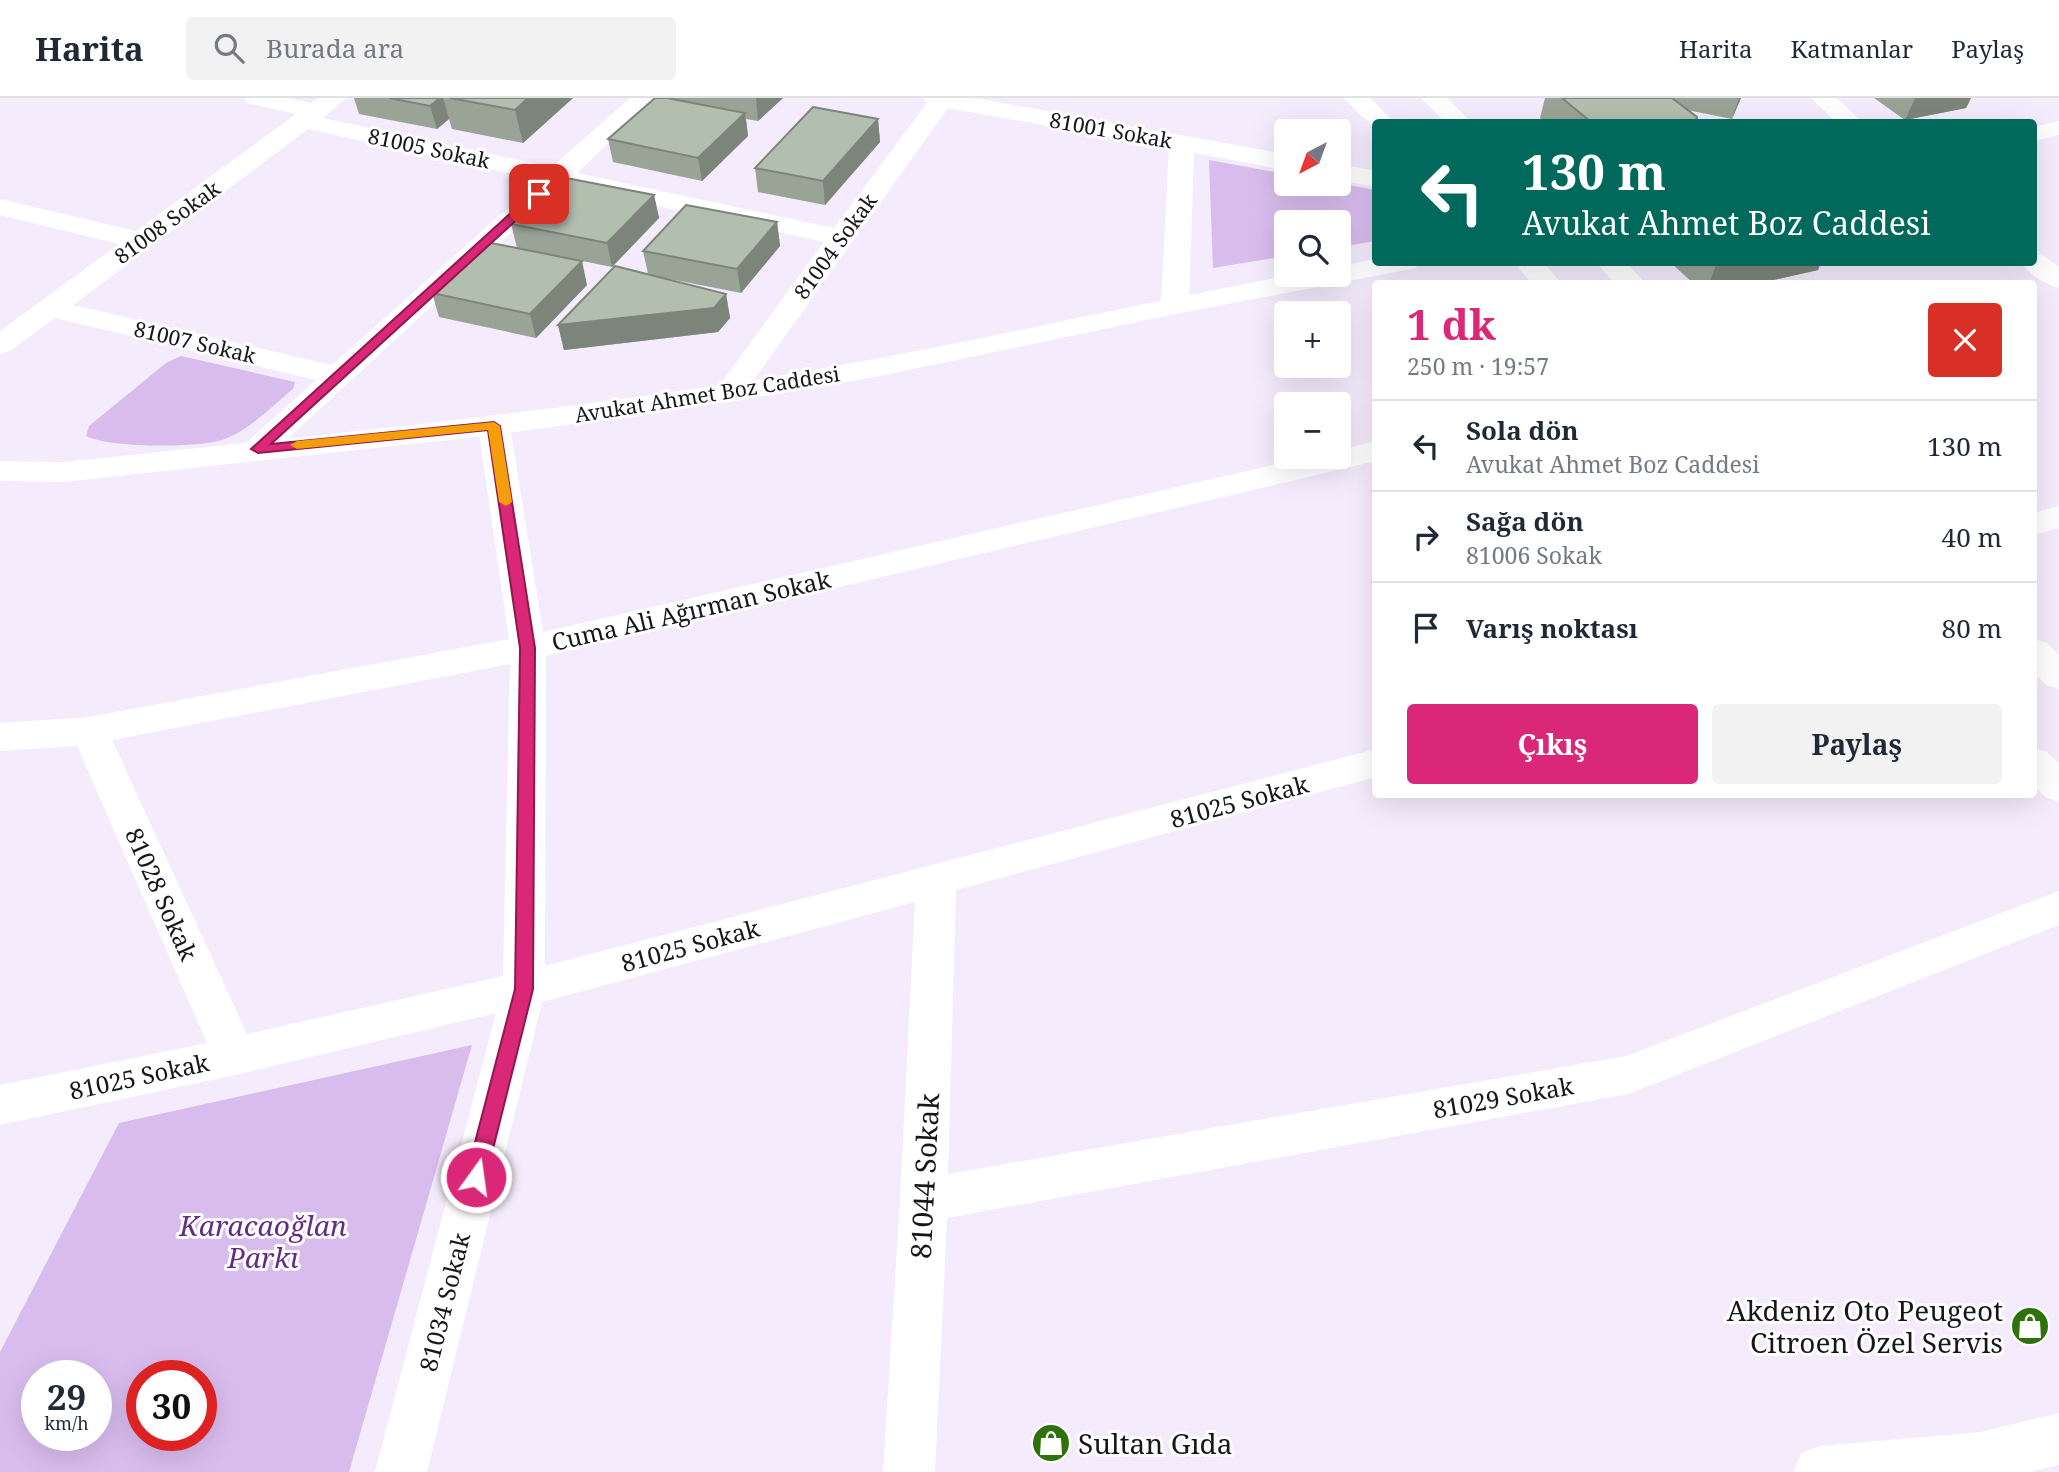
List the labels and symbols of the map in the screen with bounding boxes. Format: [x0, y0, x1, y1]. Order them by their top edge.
street label: 81001 Sokak [1047, 105, 1175, 155]
north arrow [1274, 119, 1351, 196]
street label: 81005 Sokak [365, 121, 493, 175]
pin [509, 164, 569, 224]
street label: 81008 Sokak [109, 174, 226, 270]
street label: 81004 Sokak [787, 187, 883, 304]
street label: 81007 Sokak [131, 314, 259, 370]
street label: Avukat Ahmet Boz Caddesi [572, 359, 842, 429]
street label: Cuma Ali Ağırman Sokak [548, 562, 835, 658]
street label: 81025 Sokak [1166, 766, 1313, 835]
street label: 81028 Sokak [118, 823, 206, 966]
street label: 81025 Sokak [617, 910, 764, 979]
street label: 81025 Sokak [66, 1045, 213, 1107]
street label: 81029 Sokak [1430, 1068, 1577, 1126]
street label: 81044 Sokak [901, 1092, 947, 1260]
position arrow [439, 1140, 513, 1214]
park label: Karacaoğlan Parkı [178, 1206, 347, 1276]
street label: 81034 Sokak [411, 1228, 477, 1375]
place label: Akdeniz Oto Peugeot Citroen Özel Servis [1727, 1291, 2003, 1361]
shop icon: Akdeniz Oto Peugeot Citroen Özel Servis [2009, 1305, 2051, 1347]
speed limit sign: 30 [126, 1360, 217, 1451]
shop icon: Sultan Gıda [1030, 1422, 1072, 1464]
place label: Sultan Gıda [1078, 1424, 1233, 1462]

